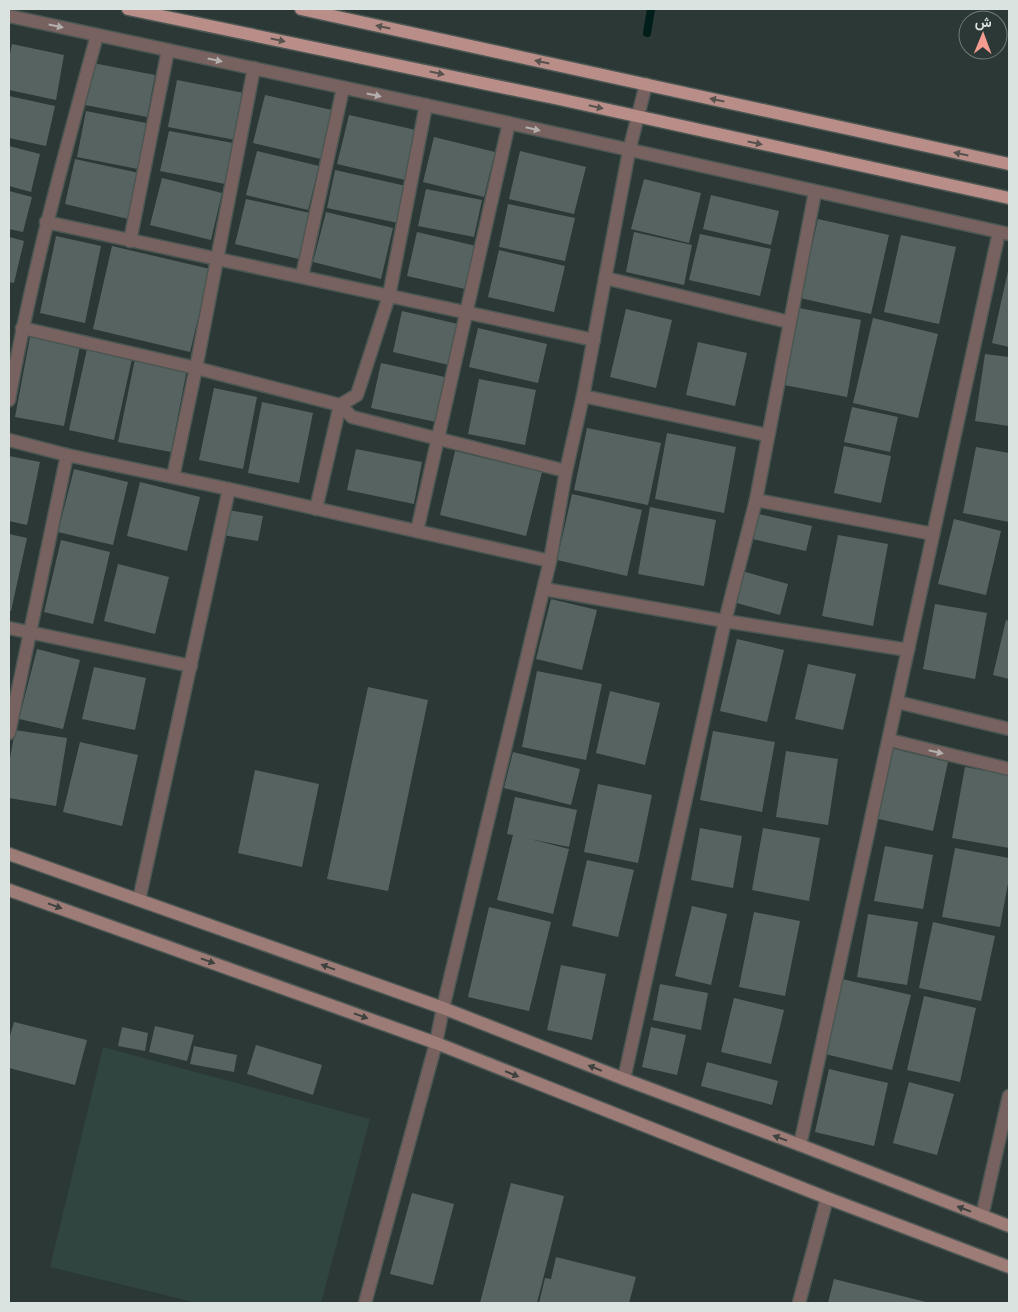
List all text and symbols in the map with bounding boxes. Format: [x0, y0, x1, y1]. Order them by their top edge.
north arrow [958, 10, 1008, 60]
text: ش [975, 14, 992, 31]
one-way arrow [49, 22, 64, 30]
one-way arrow [375, 23, 390, 31]
one-way arrow [271, 36, 286, 44]
one-way arrow [208, 56, 223, 64]
one-way arrow [533, 57, 549, 65]
one-way arrow [430, 70, 446, 78]
one-way arrow [367, 91, 383, 99]
one-way arrow [710, 96, 725, 104]
one-way arrow [589, 103, 604, 111]
one-way arrow [525, 125, 540, 133]
one-way arrow [747, 139, 763, 147]
one-way arrow [954, 150, 969, 158]
one-way arrow [929, 748, 944, 756]
one-way arrow [47, 903, 62, 910]
one-way arrow [200, 958, 215, 965]
one-way arrow [320, 963, 335, 971]
one-way arrow [353, 1013, 368, 1020]
one-way arrow [587, 1064, 602, 1072]
one-way arrow [505, 1070, 520, 1078]
one-way arrow [772, 1134, 787, 1141]
one-way arrow [956, 1205, 971, 1213]

